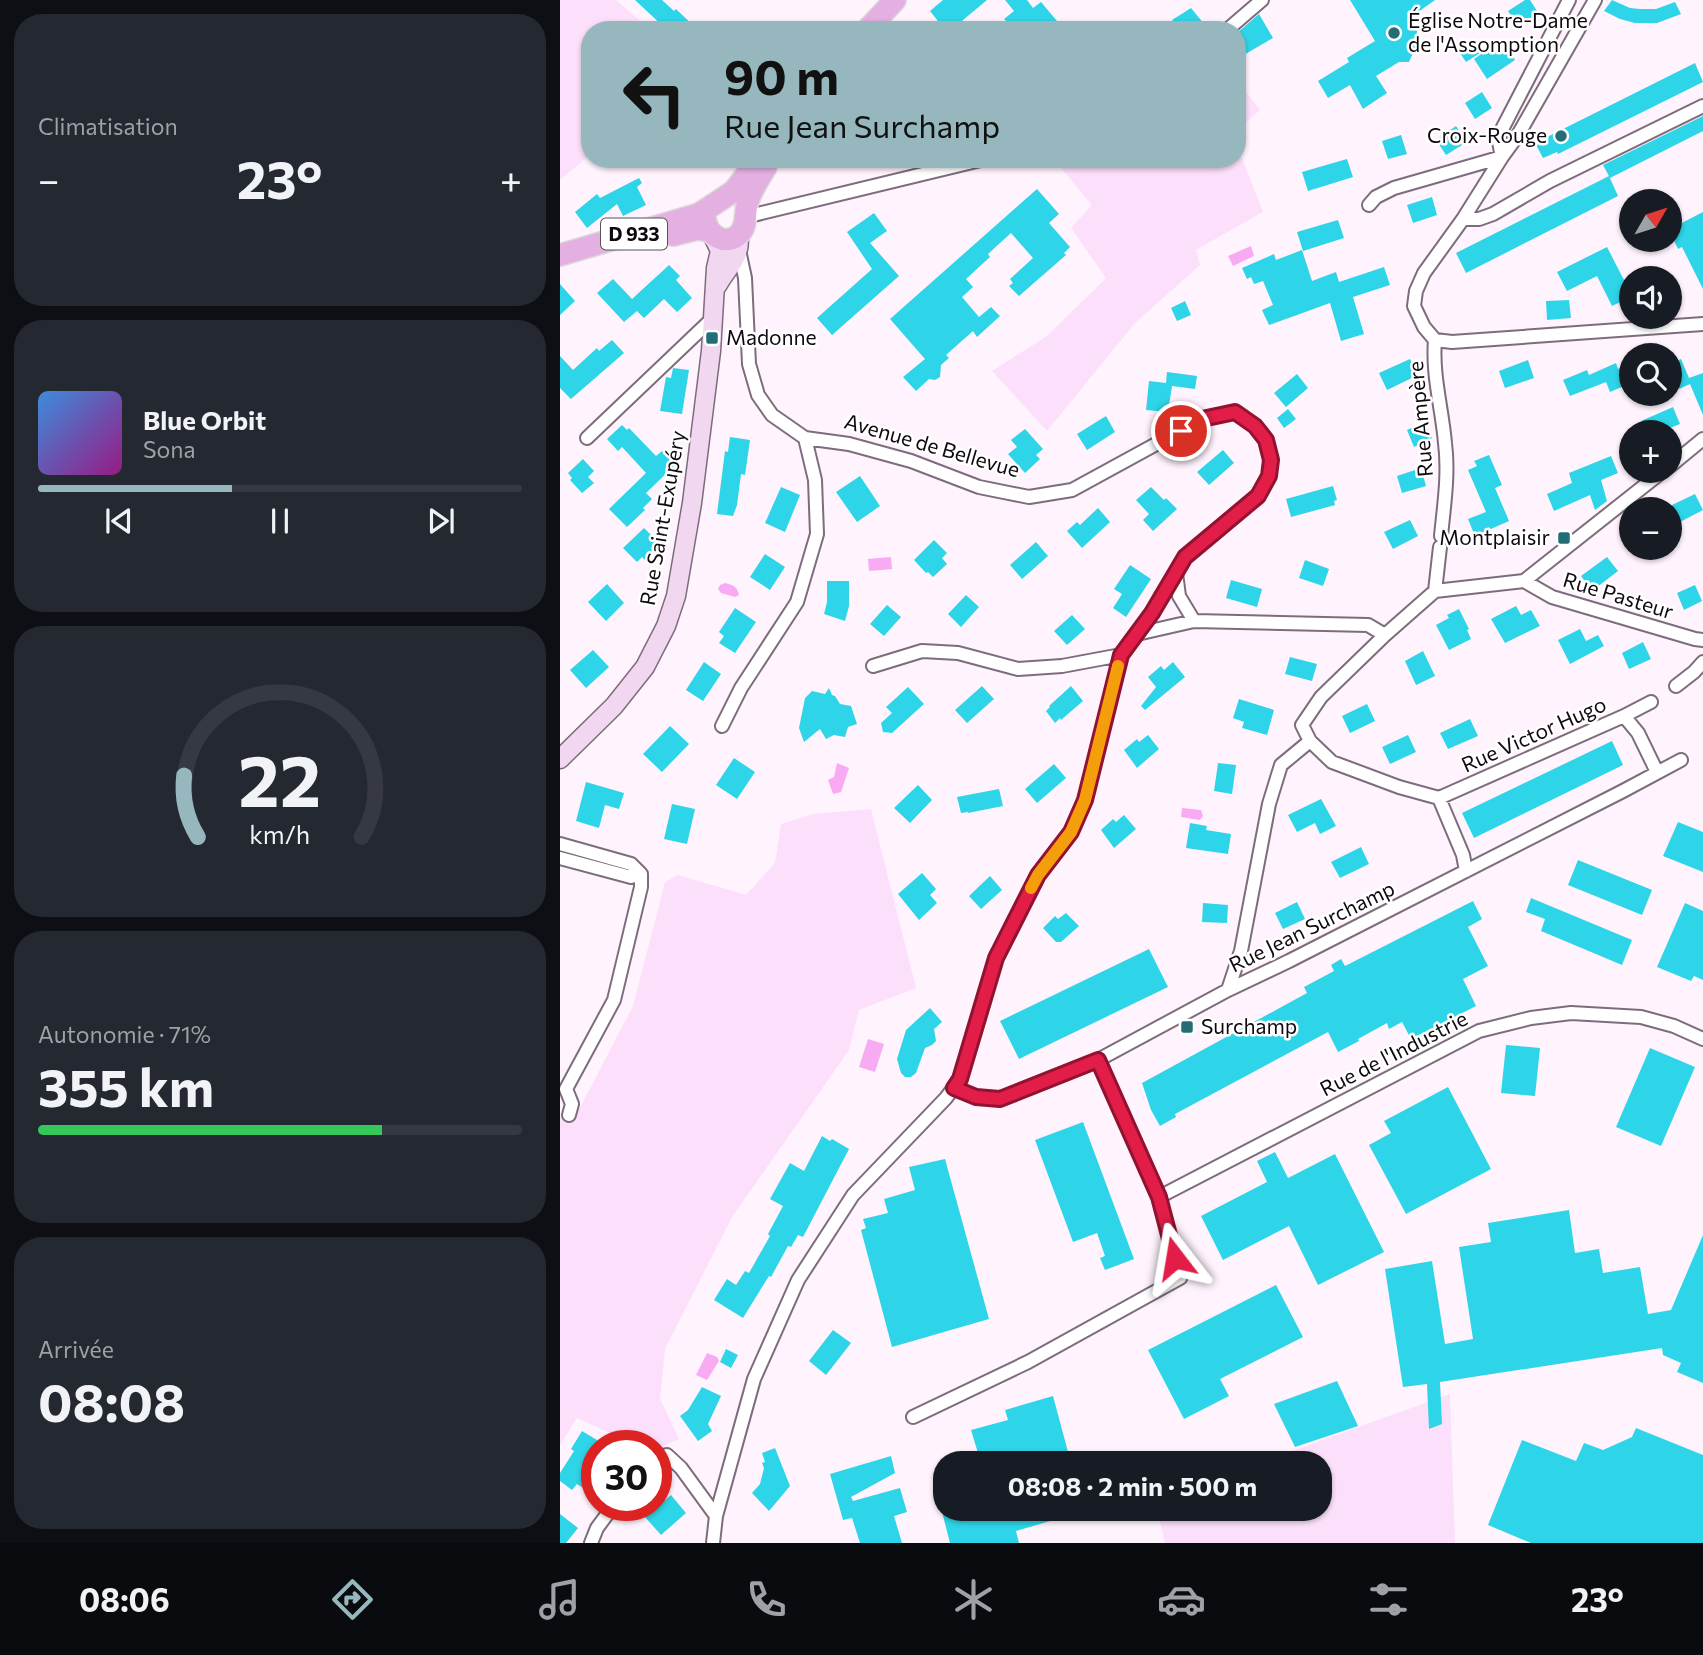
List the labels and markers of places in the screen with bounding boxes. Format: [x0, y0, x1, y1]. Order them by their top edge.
place label: Église Notre-Dame de l'Assomption [1408, 7, 1588, 56]
marker: Église Notre-Dame de l'Assomption [1386, 25, 1402, 41]
place label: Croix-Rouge [1427, 122, 1547, 147]
marker: Croix-Rouge [1553, 128, 1569, 144]
place label: Madonne [726, 324, 817, 349]
marker: Madonne [704, 330, 720, 346]
pin [1151, 401, 1211, 461]
place label: Montplaisir [1439, 524, 1550, 549]
marker: Montplaisir [1556, 530, 1572, 546]
place label: Surchamp [1201, 1013, 1297, 1038]
marker: Surchamp [1179, 1019, 1195, 1035]

